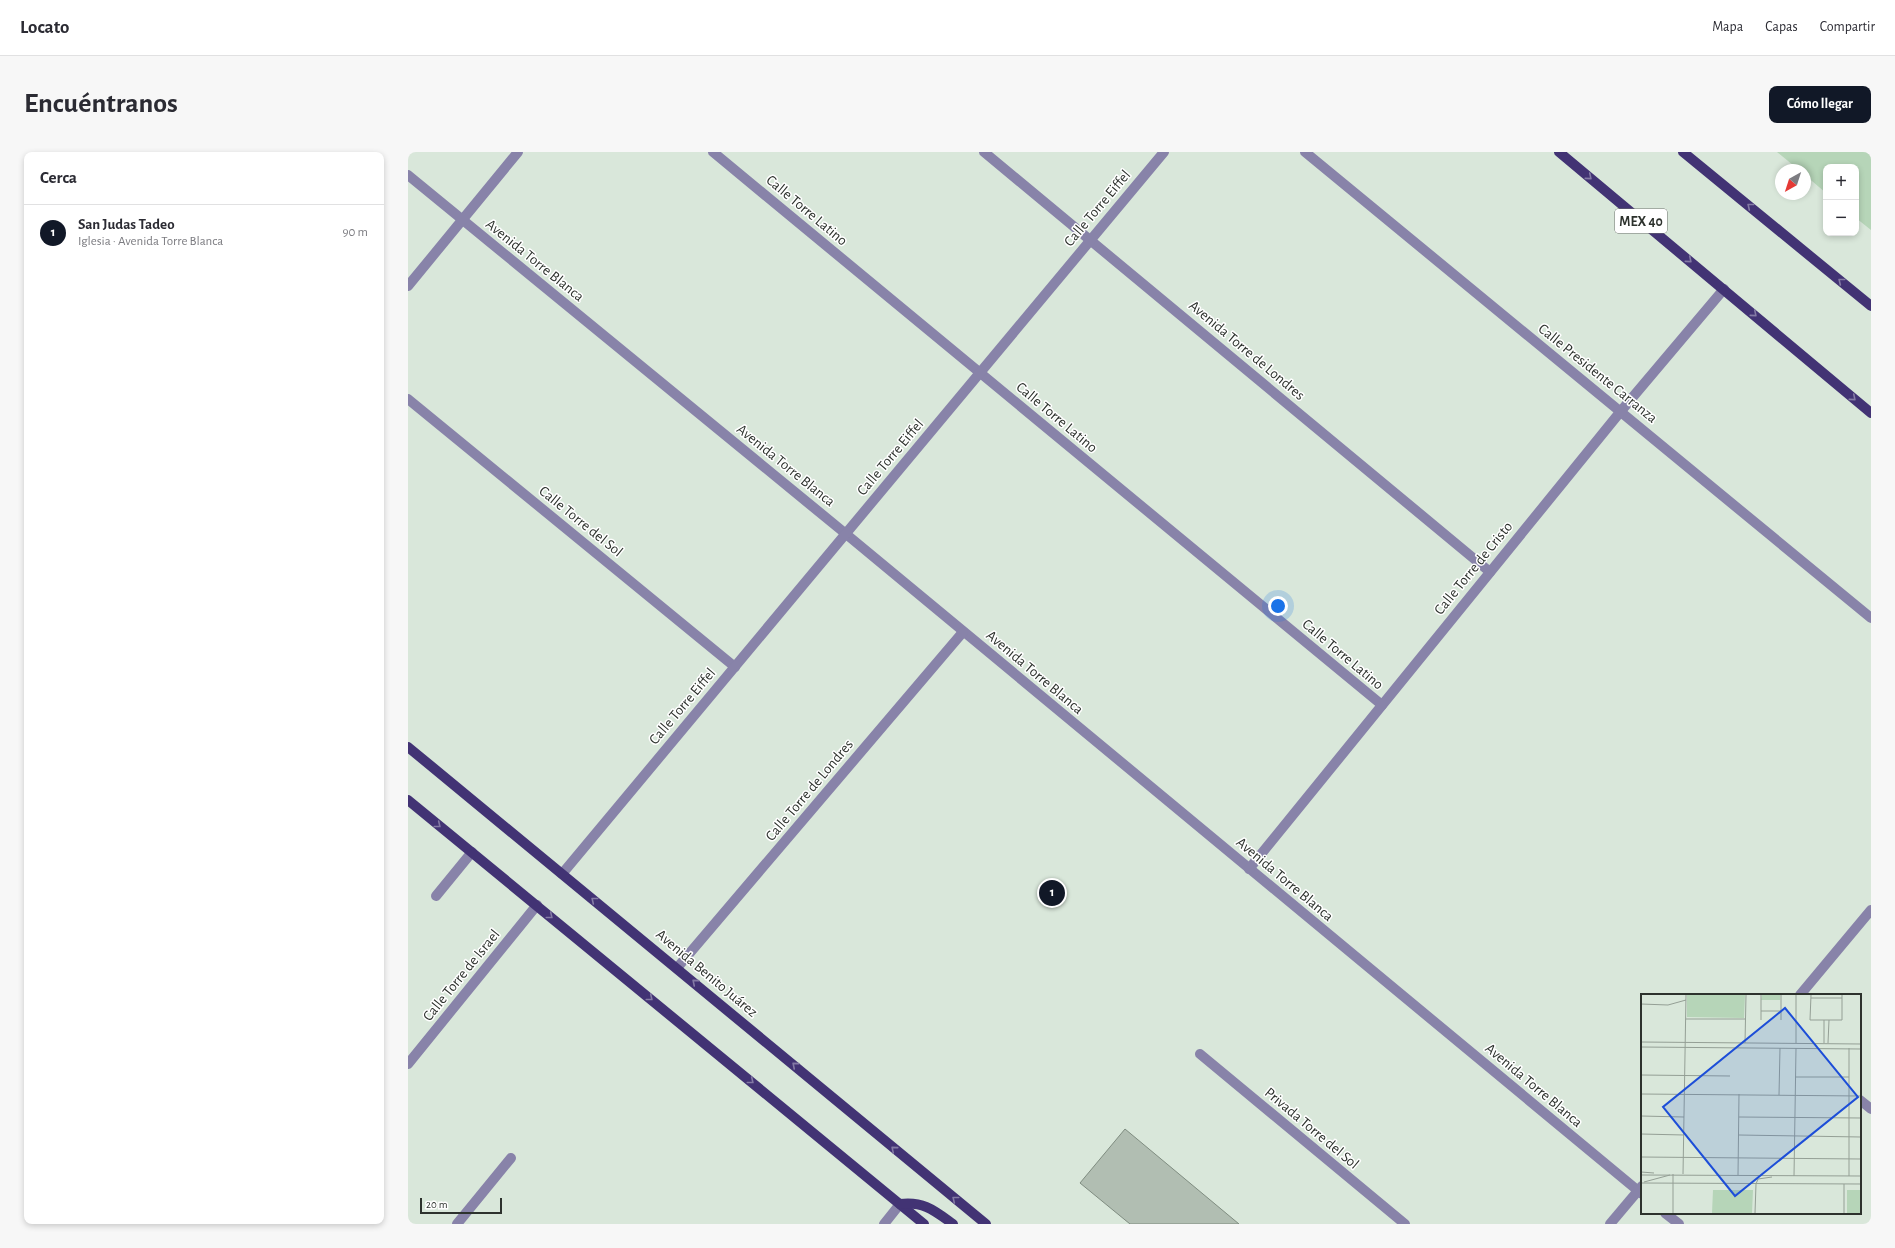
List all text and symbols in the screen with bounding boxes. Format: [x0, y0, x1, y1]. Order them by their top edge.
text: Locato [20, 18, 69, 37]
text: Mapa [1712, 20, 1743, 34]
text: Capas [1765, 20, 1798, 34]
text: Compartir [1820, 20, 1875, 34]
button: Cómo llegar [1769, 86, 1871, 123]
text: Encuéntranos [24, 90, 178, 118]
north arrow [1775, 164, 1811, 200]
map controls [1823, 164, 1859, 236]
button: + [1823, 164, 1859, 200]
street label: Calle Torre Eiffel [1061, 167, 1133, 249]
text: Cerca [40, 169, 77, 186]
street label: Calle Torre Latino [763, 172, 850, 249]
one-way arrow [1584, 172, 1591, 179]
button: − [1823, 200, 1859, 236]
one-way arrow [1747, 203, 1754, 210]
road number: MEX 40 [1615, 209, 1667, 233]
street label: Avenida Torre Blanca [483, 216, 587, 304]
text: San Judas Tadeo [78, 217, 175, 232]
text: 1 [51, 226, 55, 239]
text: 90 m [342, 226, 368, 239]
text: Iglesia · Avenida Torre Blanca [78, 235, 223, 248]
one-way arrow [1684, 255, 1691, 262]
one-way arrow [1838, 278, 1846, 285]
street label: Avenida Torre de Londres [1186, 298, 1307, 403]
one-way arrow [1749, 310, 1756, 317]
street label: Calle Presidente Carranza [1535, 321, 1660, 426]
street label: Calle Torre Latino [1013, 379, 1100, 456]
one-way arrow [1848, 393, 1856, 400]
street label: Calle Torre Eiffel [854, 416, 926, 498]
street label: Avenida Torre Blanca [734, 421, 838, 509]
street label: Calle Torre del Sol [536, 483, 625, 560]
street label: Calle Torre de Cristo [1431, 519, 1515, 618]
your location [1268, 596, 1288, 616]
street label: Calle Torre Latino [1299, 616, 1386, 693]
street label: Avenida Torre Blanca [983, 628, 1086, 717]
street label: Calle Torre Eiffel [646, 665, 718, 747]
street label: Calle Torre de Londres [763, 737, 856, 844]
one-way arrow [434, 820, 441, 827]
street label: Avenida Torre Blanca [1233, 835, 1336, 924]
pin: 1 [1039, 878, 1065, 908]
one-way arrow [591, 897, 599, 904]
one-way arrow [546, 911, 553, 918]
street label: Calle Torre de Israel [420, 927, 503, 1024]
street label: Avenida Benito Juárez [653, 927, 760, 1020]
one-way arrow [692, 980, 699, 987]
one-way arrow [646, 994, 653, 1001]
inset map [1641, 994, 1861, 1214]
street label: Avenida Torre Blanca [1482, 1041, 1585, 1130]
one-way arrow [792, 1063, 799, 1070]
one-way arrow [746, 1077, 753, 1084]
street label: Privada Torre del Sol [1262, 1085, 1362, 1172]
one-way arrow [892, 1146, 899, 1153]
scale bar [420, 1196, 502, 1215]
one-way arrow [953, 1197, 960, 1204]
text: 20 m [426, 1199, 447, 1210]

